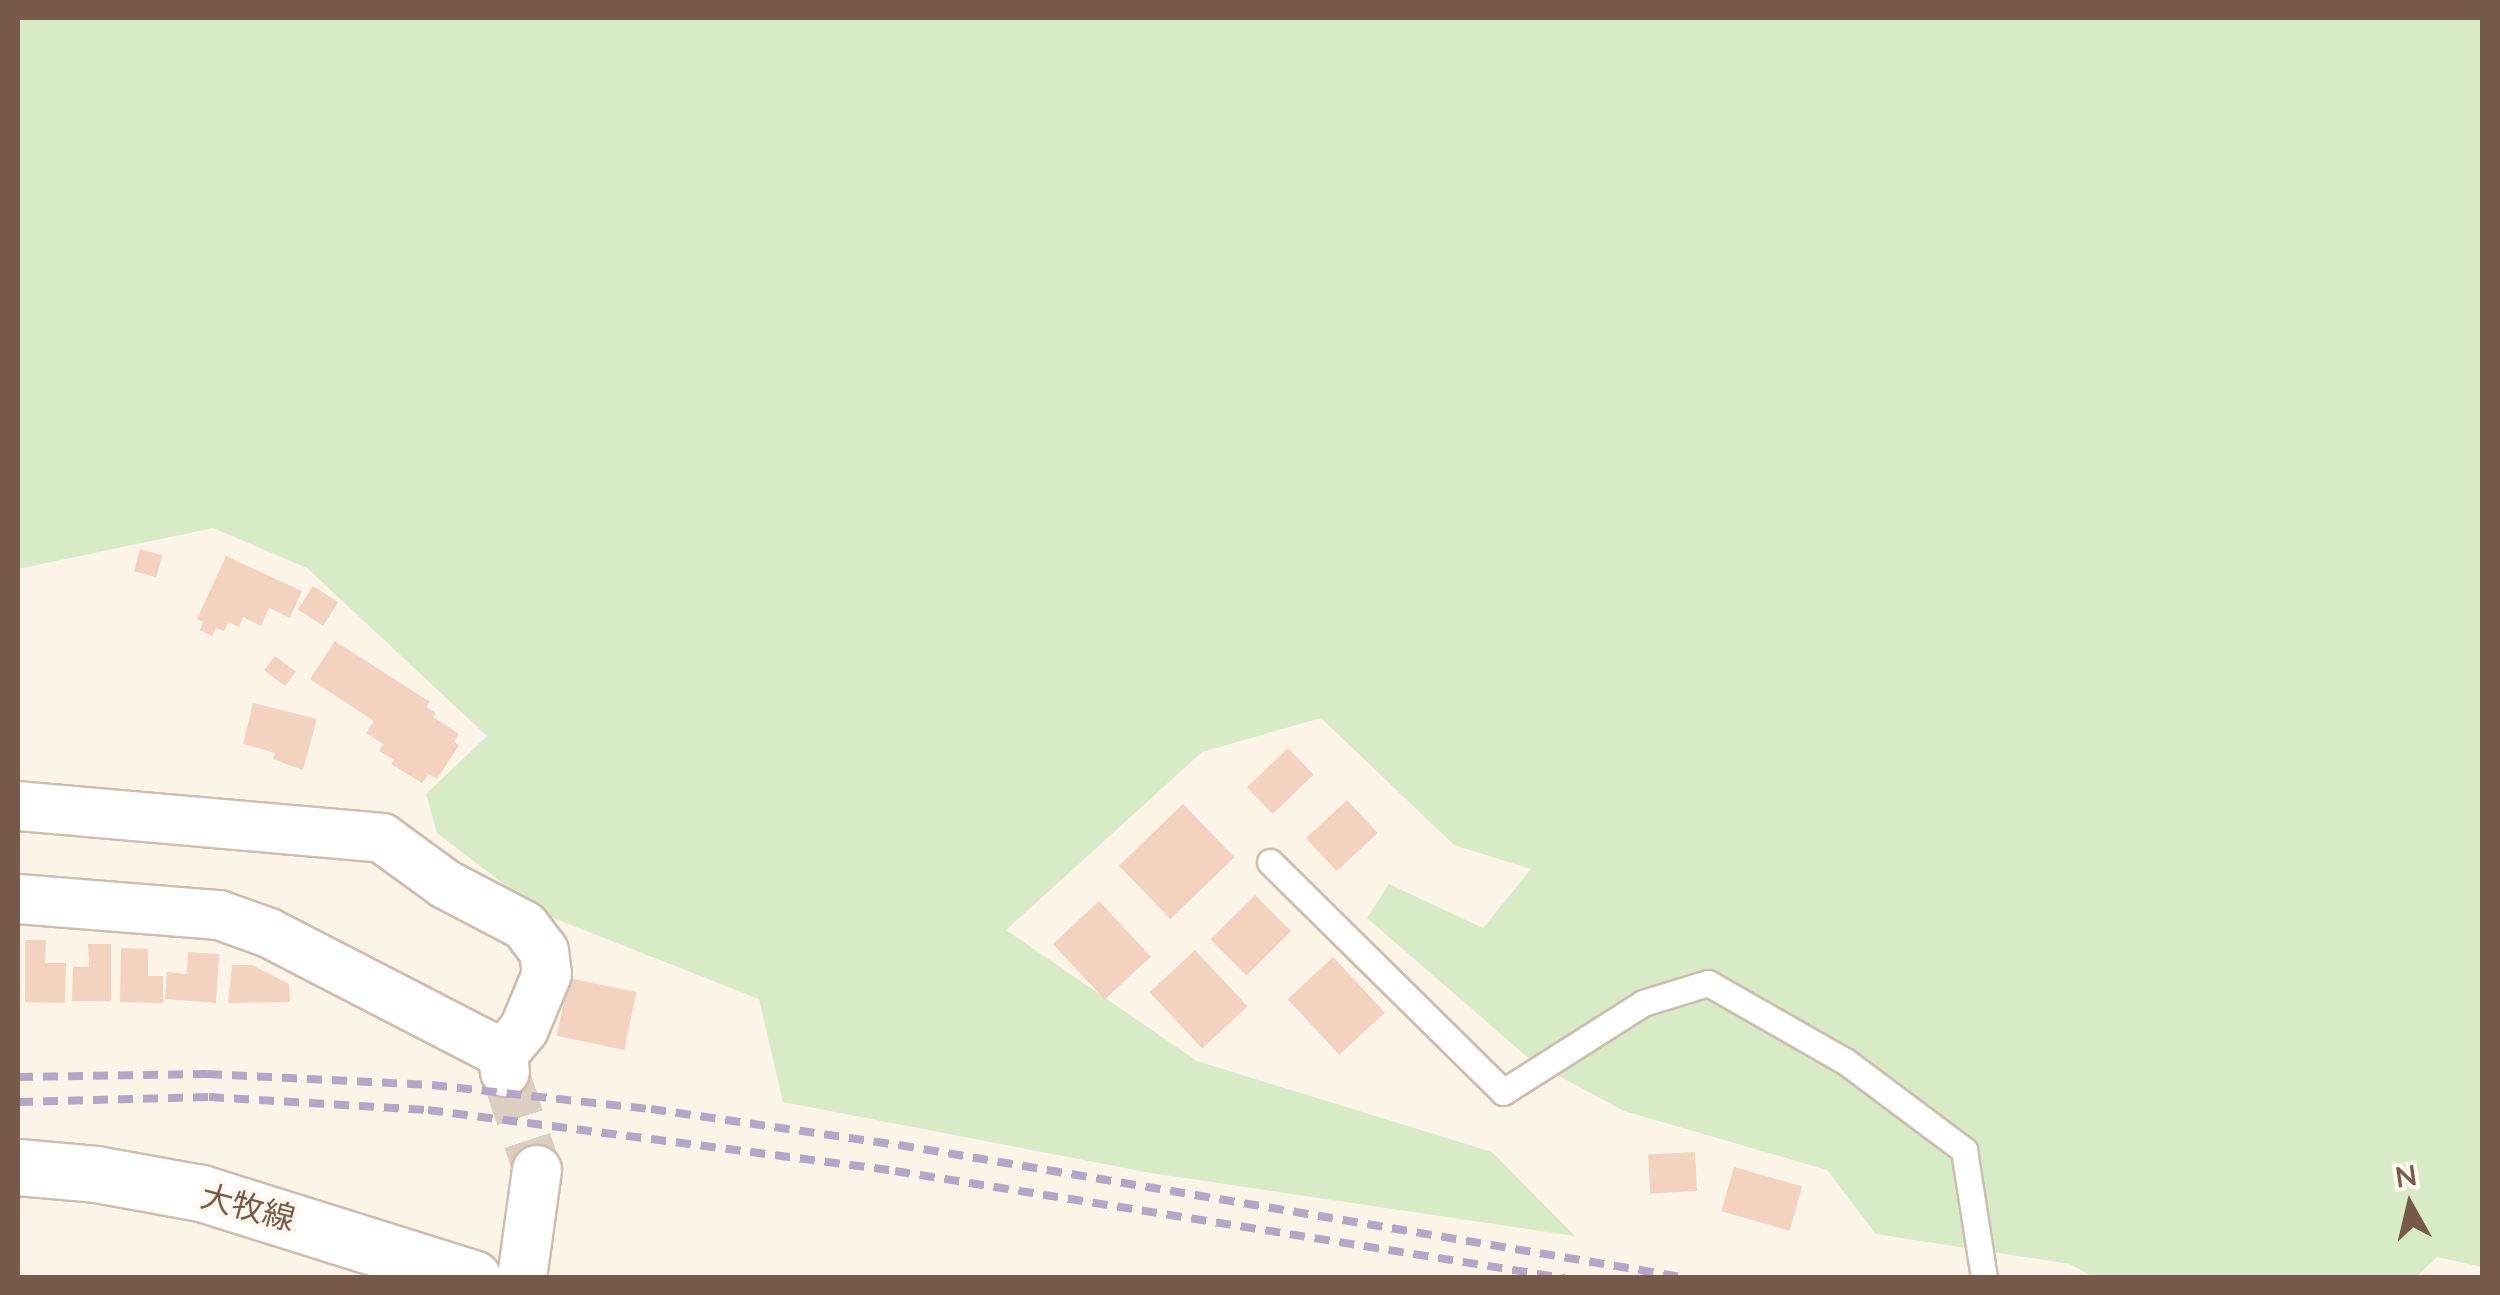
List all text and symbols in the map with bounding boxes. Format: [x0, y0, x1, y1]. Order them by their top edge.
north arrow [2360, 1155, 2460, 1255]
text: N [2393, 1157, 2419, 1194]
street label: 大牧線 [197, 1176, 299, 1238]

